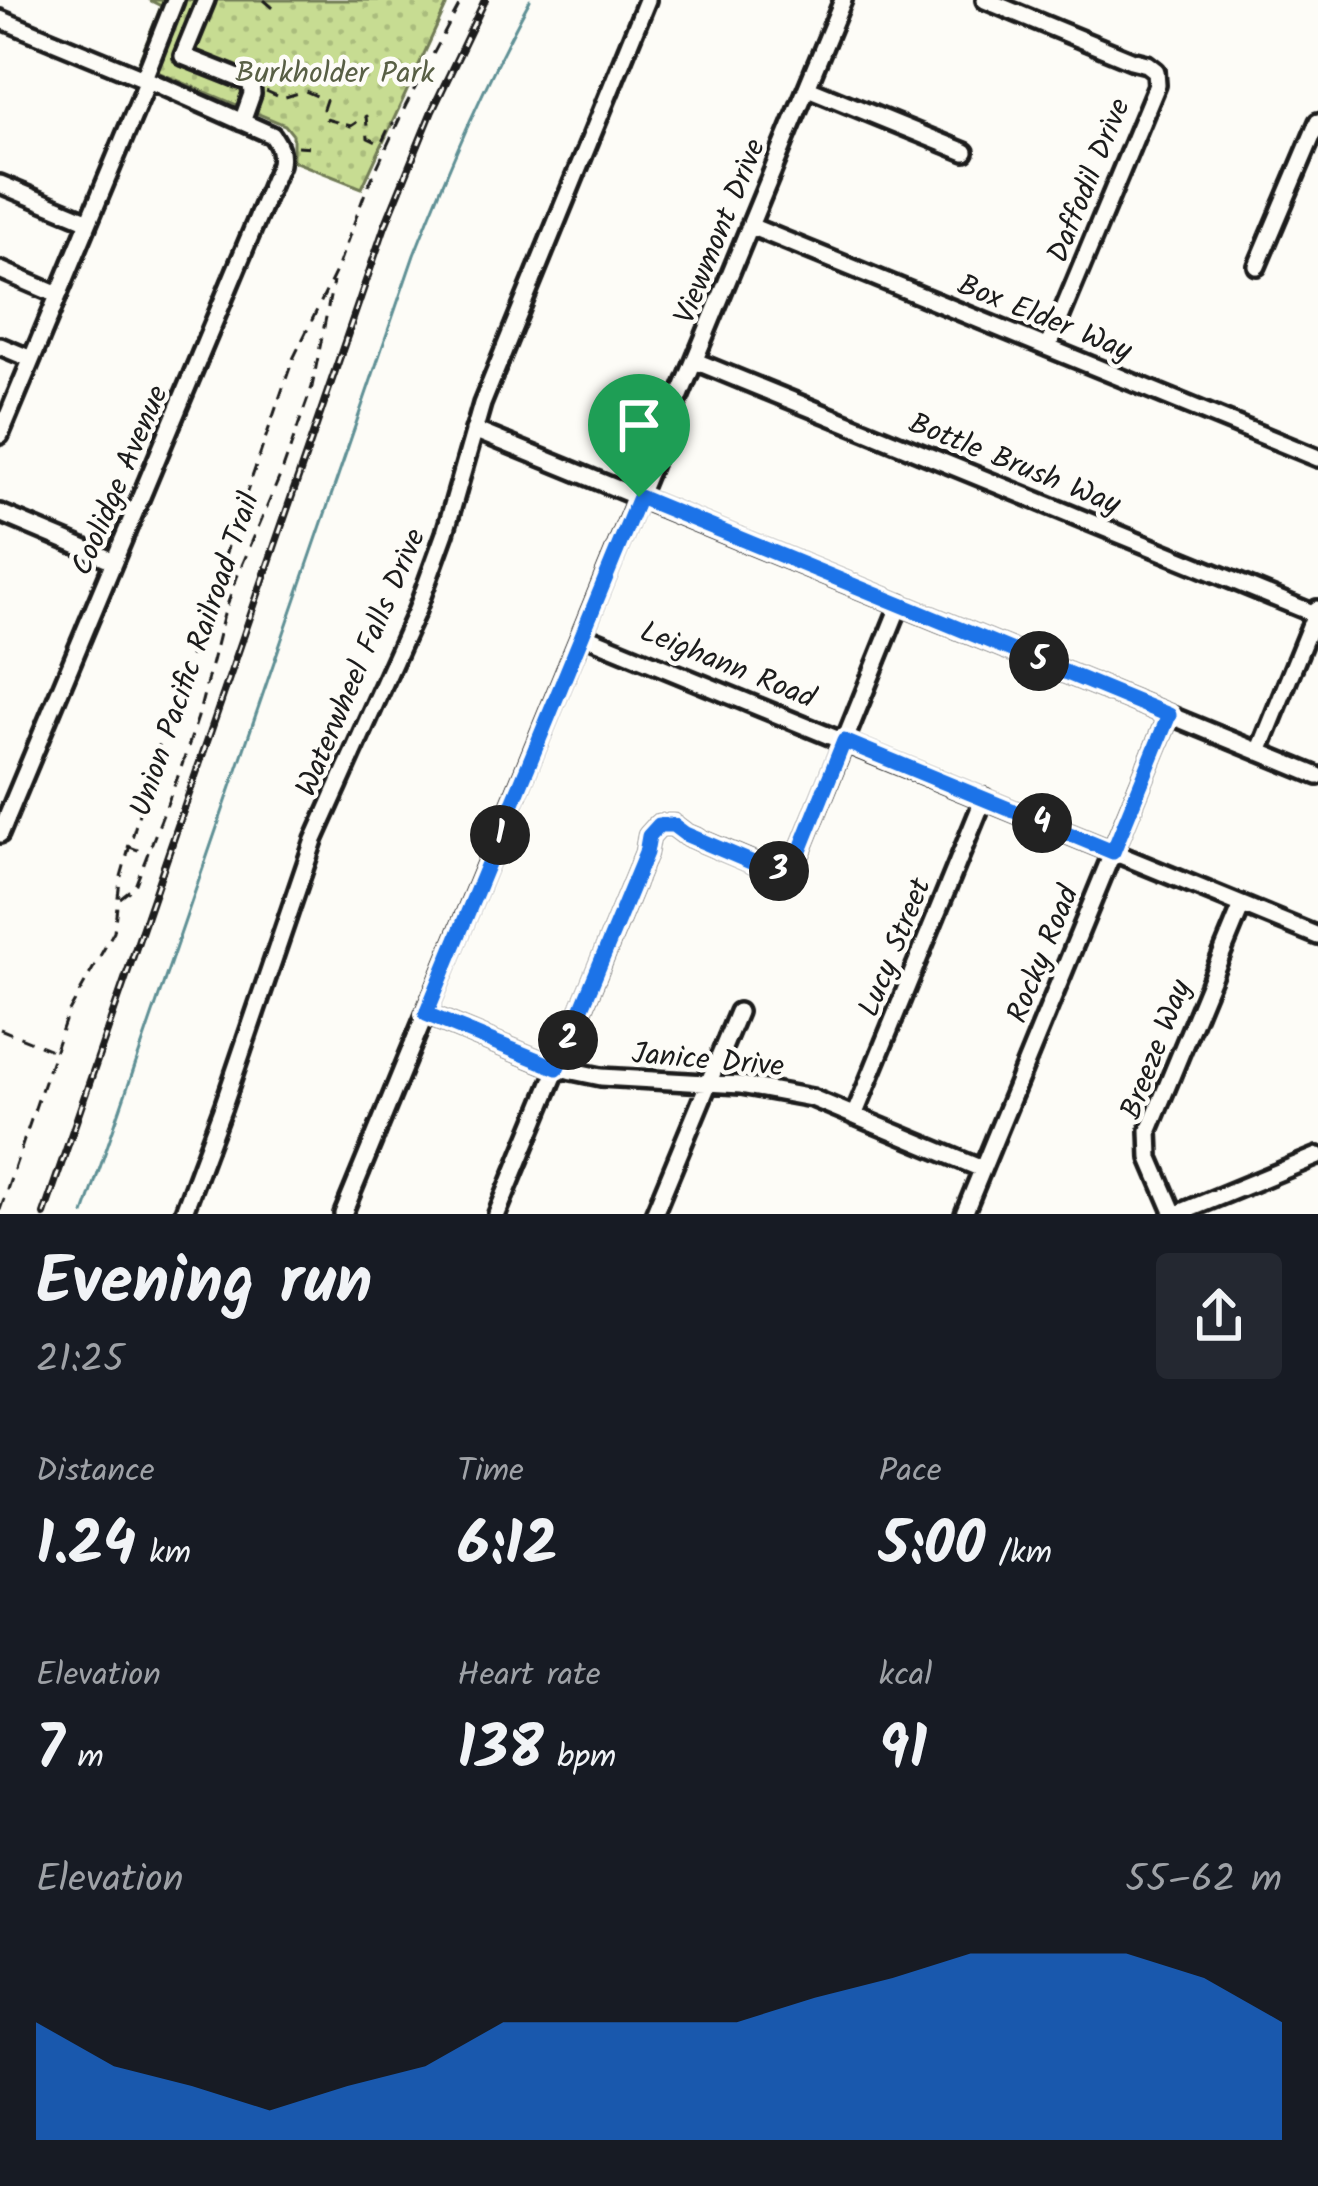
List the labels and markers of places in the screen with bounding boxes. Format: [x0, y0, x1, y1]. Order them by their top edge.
pin [588, 374, 690, 497]
pin: 5 [1009, 631, 1069, 691]
pin: 4 [1012, 793, 1072, 853]
pin: 1 [470, 805, 530, 865]
pin: 3 [749, 841, 809, 901]
pin: 2 [538, 1010, 598, 1070]

